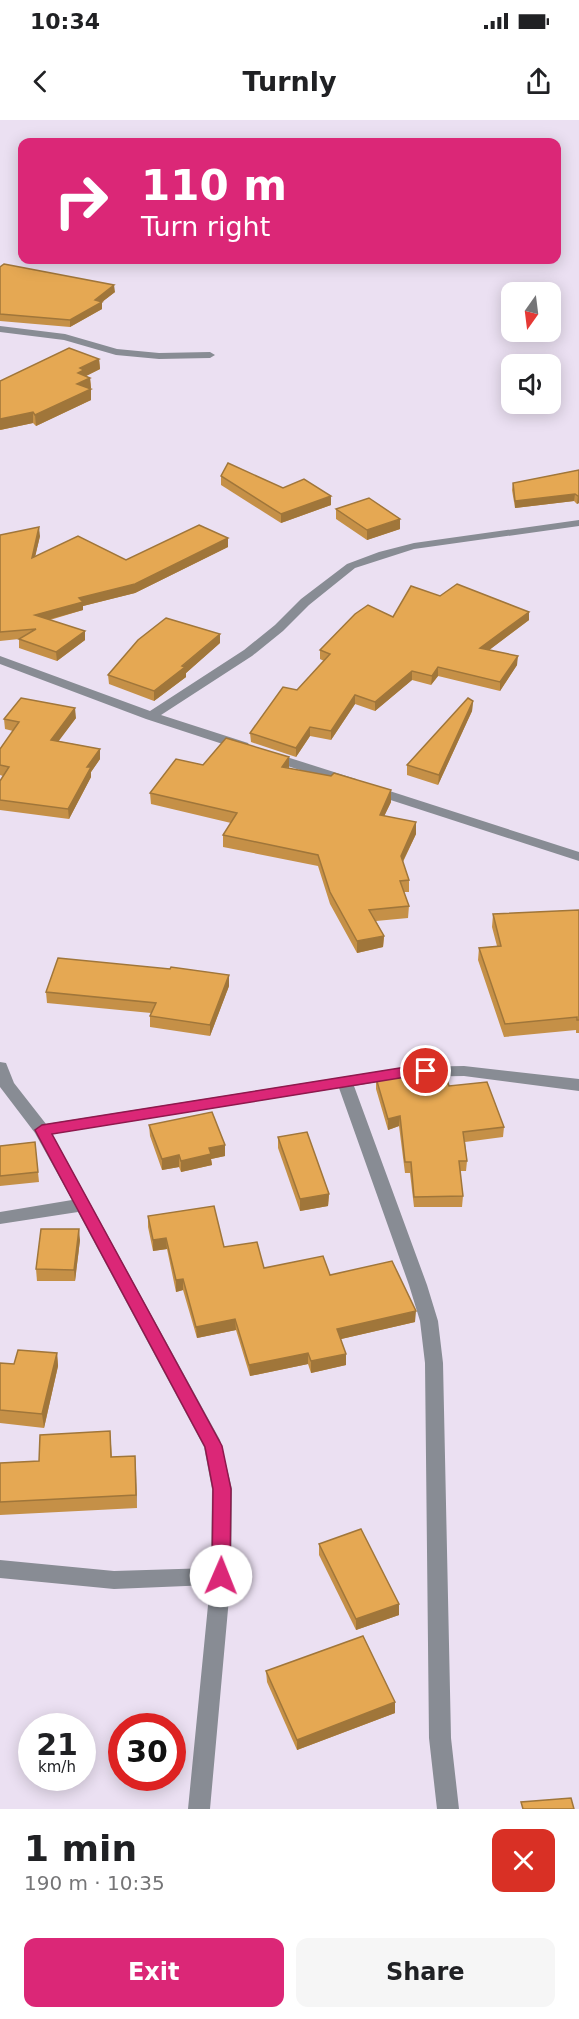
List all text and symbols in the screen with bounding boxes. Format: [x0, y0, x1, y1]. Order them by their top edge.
text: 10:34 [30, 9, 100, 34]
icon: back [24, 65, 57, 98]
icon: share [522, 65, 555, 98]
text: Turnly [242, 66, 337, 97]
text: 110 m [141, 161, 287, 210]
icon: right [42, 162, 120, 240]
text: Turn right [141, 211, 270, 242]
north arrow [501, 282, 561, 342]
map controls [501, 282, 561, 414]
button: sound [501, 354, 561, 414]
pin [400, 1045, 451, 1096]
icon: arrive [409, 1054, 442, 1087]
position arrow [189, 1544, 253, 1608]
speed limit sign: 30 [108, 1713, 186, 1791]
text: 21 [36, 1727, 78, 1762]
text: km/h [38, 1758, 76, 1776]
text: 1 min [24, 1828, 137, 1869]
button: close [492, 1829, 555, 1892]
text: 190 m · 10:35 [24, 1871, 165, 1895]
button: Exit [24, 1938, 284, 2007]
button: Share [296, 1938, 555, 2007]

